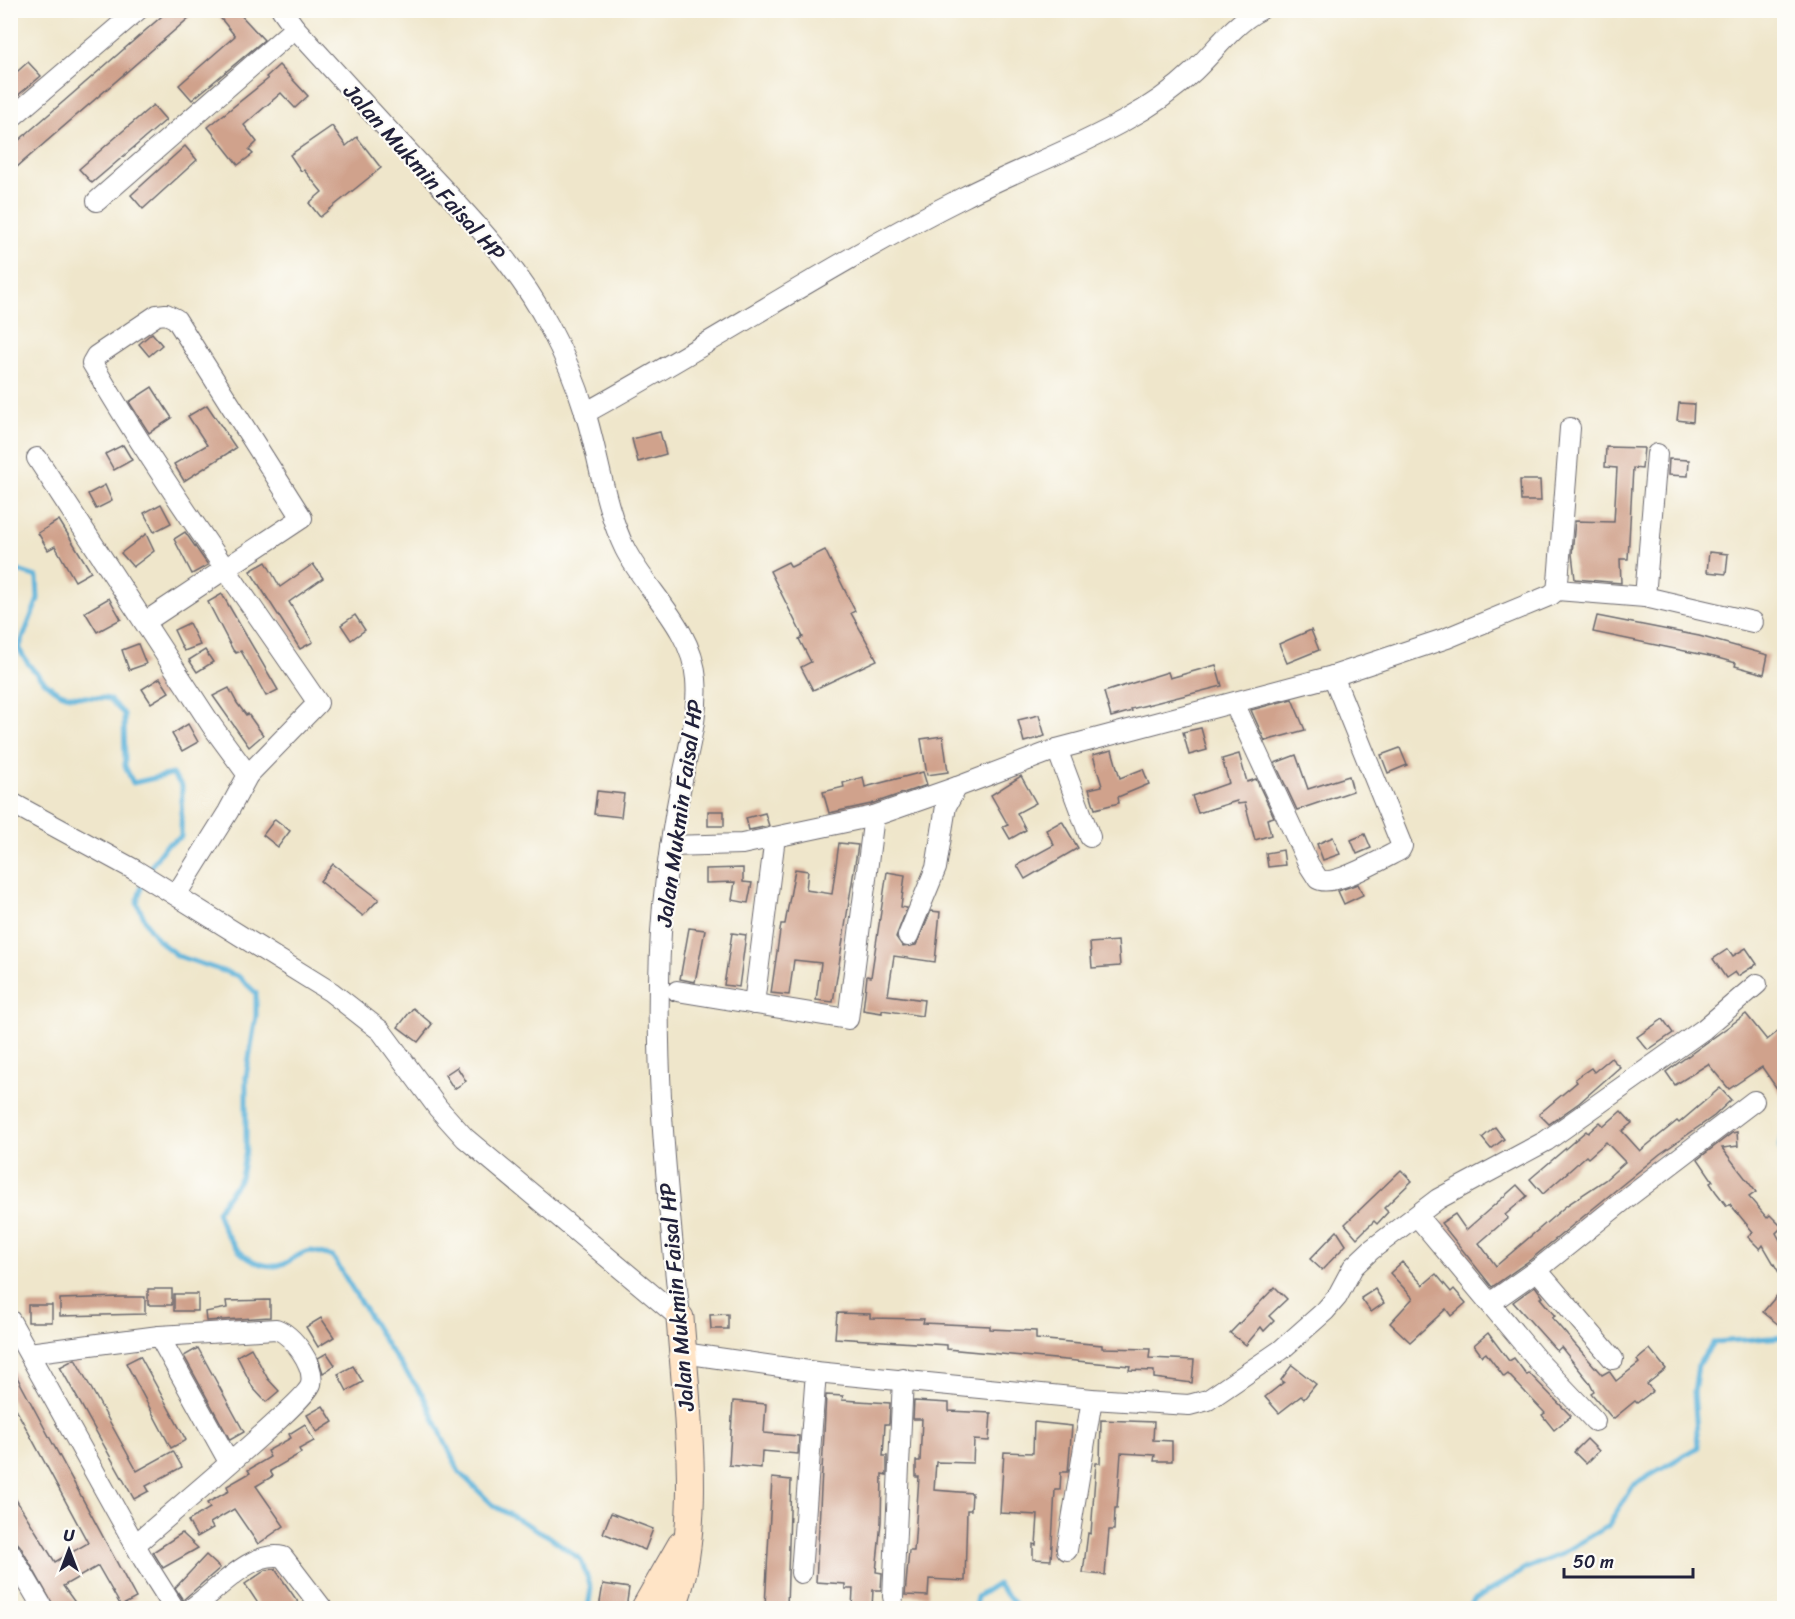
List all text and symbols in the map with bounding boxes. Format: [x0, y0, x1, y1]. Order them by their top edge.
street label: Jalan Mukmin Faisal HP [333, 74, 516, 270]
street label: Jalan Mukmin Faisal HP [644, 697, 715, 930]
street label: Jalan Mukmin Faisal HP [647, 1181, 706, 1414]
north arrow [39, 1520, 99, 1580]
text: U [64, 1521, 76, 1550]
scale bar [1564, 1541, 1693, 1579]
text: 50 m [1573, 1546, 1614, 1578]

